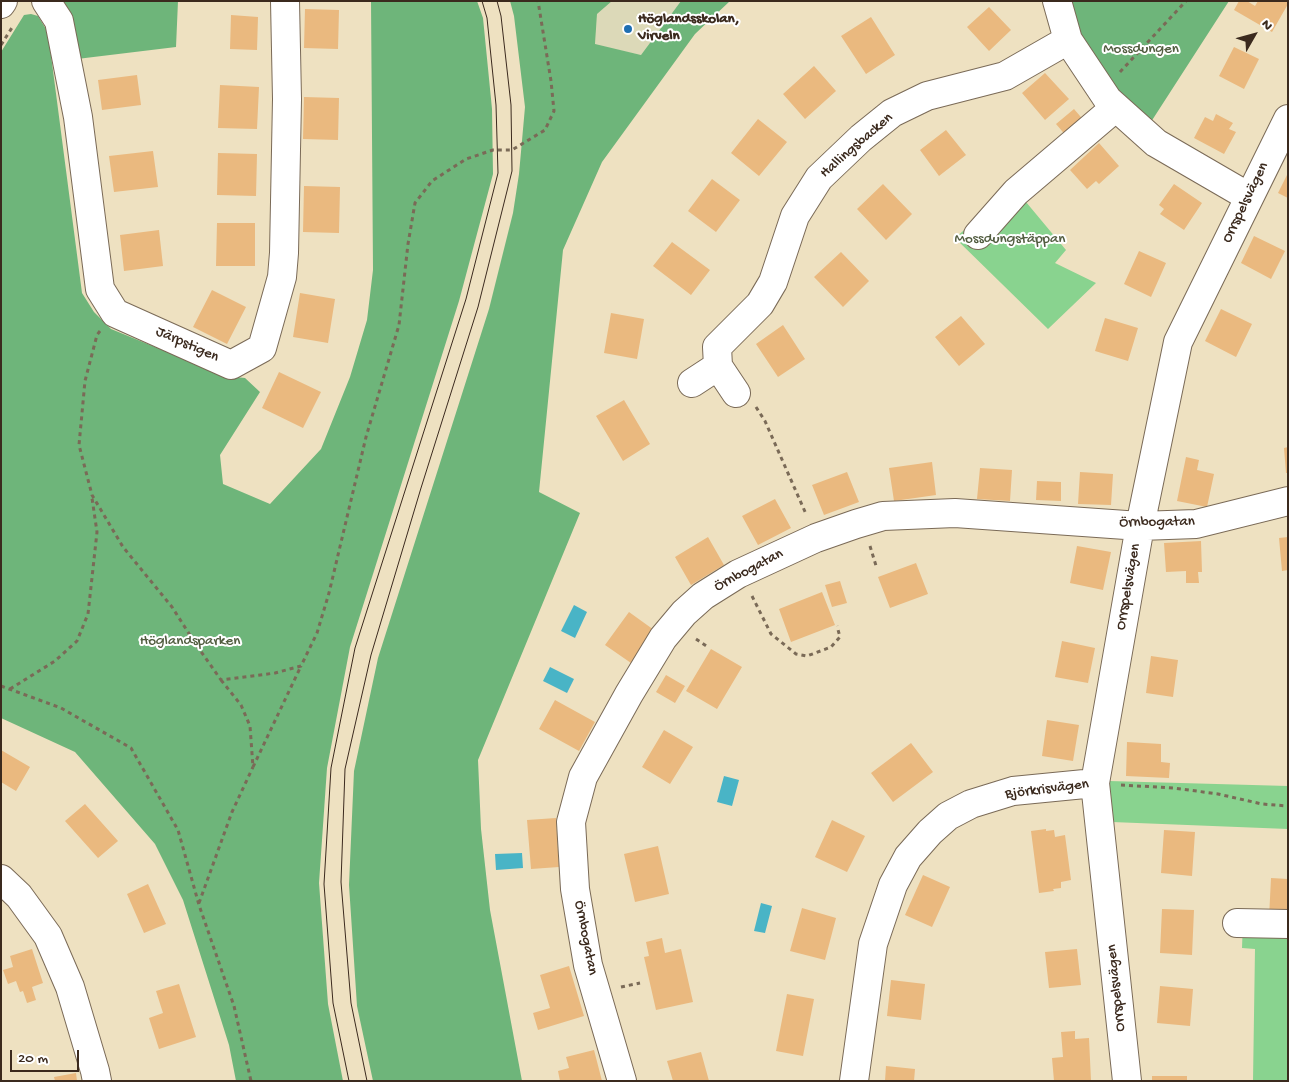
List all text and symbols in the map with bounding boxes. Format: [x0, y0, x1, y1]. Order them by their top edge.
north arrow [1229, 10, 1279, 60]
place label: Höglandsskolan, Virveln [638, 11, 739, 46]
text: N [1257, 17, 1276, 34]
marker: Höglandsskolan, Virveln [622, 23, 634, 35]
park label: Mossdungen [1103, 41, 1179, 59]
street label: Hallingsbacken [817, 109, 897, 183]
street label: Orrspelsvägen [1219, 160, 1273, 246]
park label: Mossdungstäppan [955, 231, 1065, 249]
street label: Järpstigen [153, 323, 221, 367]
street label: Örnbogatan [1119, 513, 1195, 533]
street label: Orrspelsvägen [1113, 542, 1145, 632]
street label: Örnbogatan [711, 545, 787, 597]
park label: Höglandsparken [140, 633, 240, 651]
street label: Björkrisvägen [1004, 776, 1090, 804]
street label: Örnbogatan [569, 899, 601, 977]
street label: Orrspelsvägen [1103, 944, 1131, 1032]
scale bar [12, 1040, 81, 1072]
text: 20 m [18, 1050, 48, 1068]

